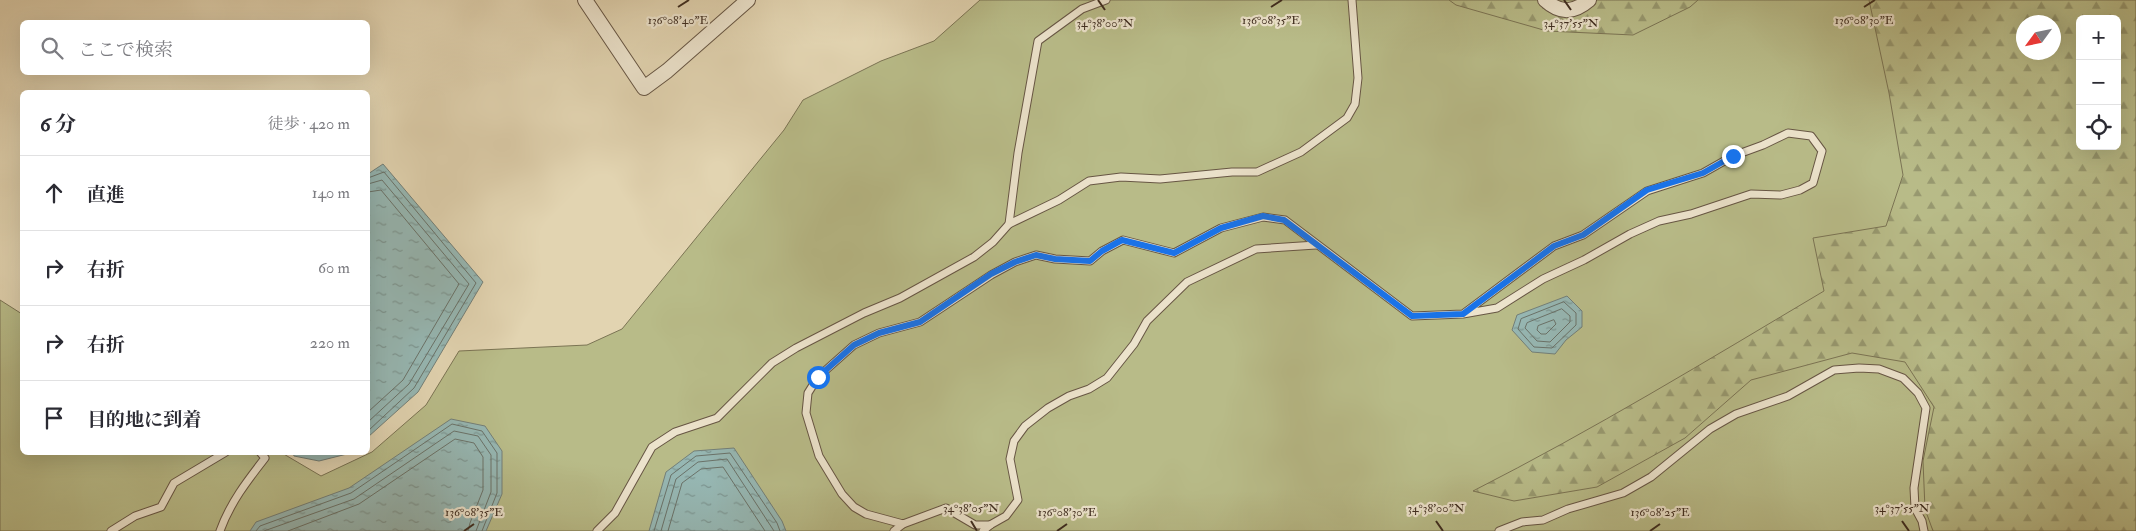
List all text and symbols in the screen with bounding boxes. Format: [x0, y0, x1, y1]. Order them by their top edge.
text: 136°08'40"E [648, 13, 709, 28]
text: 136°08'35"E [1242, 13, 1300, 28]
text: 136°08'30"E [1835, 13, 1894, 28]
north arrow [2016, 15, 2061, 60]
map controls [2076, 15, 2121, 150]
button: + [2076, 15, 2121, 60]
text: 34°38'00"N [1077, 16, 1134, 31]
text: 34°37'55"N [1544, 16, 1599, 31]
search box [20, 20, 370, 75]
icon: search [38, 34, 66, 62]
text: ここで検索 [78, 38, 173, 62]
button: − [2076, 60, 2121, 105]
button: locate [2076, 105, 2121, 150]
text: 6 分 [40, 111, 76, 138]
text: 徒歩 · 420 m [267, 114, 350, 134]
route end [1722, 145, 1745, 168]
icon: ahead [40, 179, 68, 207]
text: 直進 [87, 183, 125, 207]
text: 140 m [312, 183, 350, 203]
icon: right [40, 254, 68, 282]
text: 右折 [87, 258, 125, 282]
text: 60 m [318, 258, 350, 278]
icon: right [40, 329, 68, 357]
text: 右折 [87, 333, 125, 357]
text: 220 m [310, 333, 350, 353]
route start [807, 366, 830, 389]
icon: arrive [40, 404, 68, 432]
text: 目的地に到着 [87, 408, 201, 432]
text: 34°38'05"N [943, 501, 999, 516]
text: 34°38'00"N [1408, 501, 1465, 516]
text: 34°37'55"N [1875, 501, 1930, 516]
text: 136°08'35"E [445, 505, 503, 520]
text: 136°08'30"E [1038, 505, 1097, 520]
text: 136°08'25"E [1630, 505, 1690, 520]

